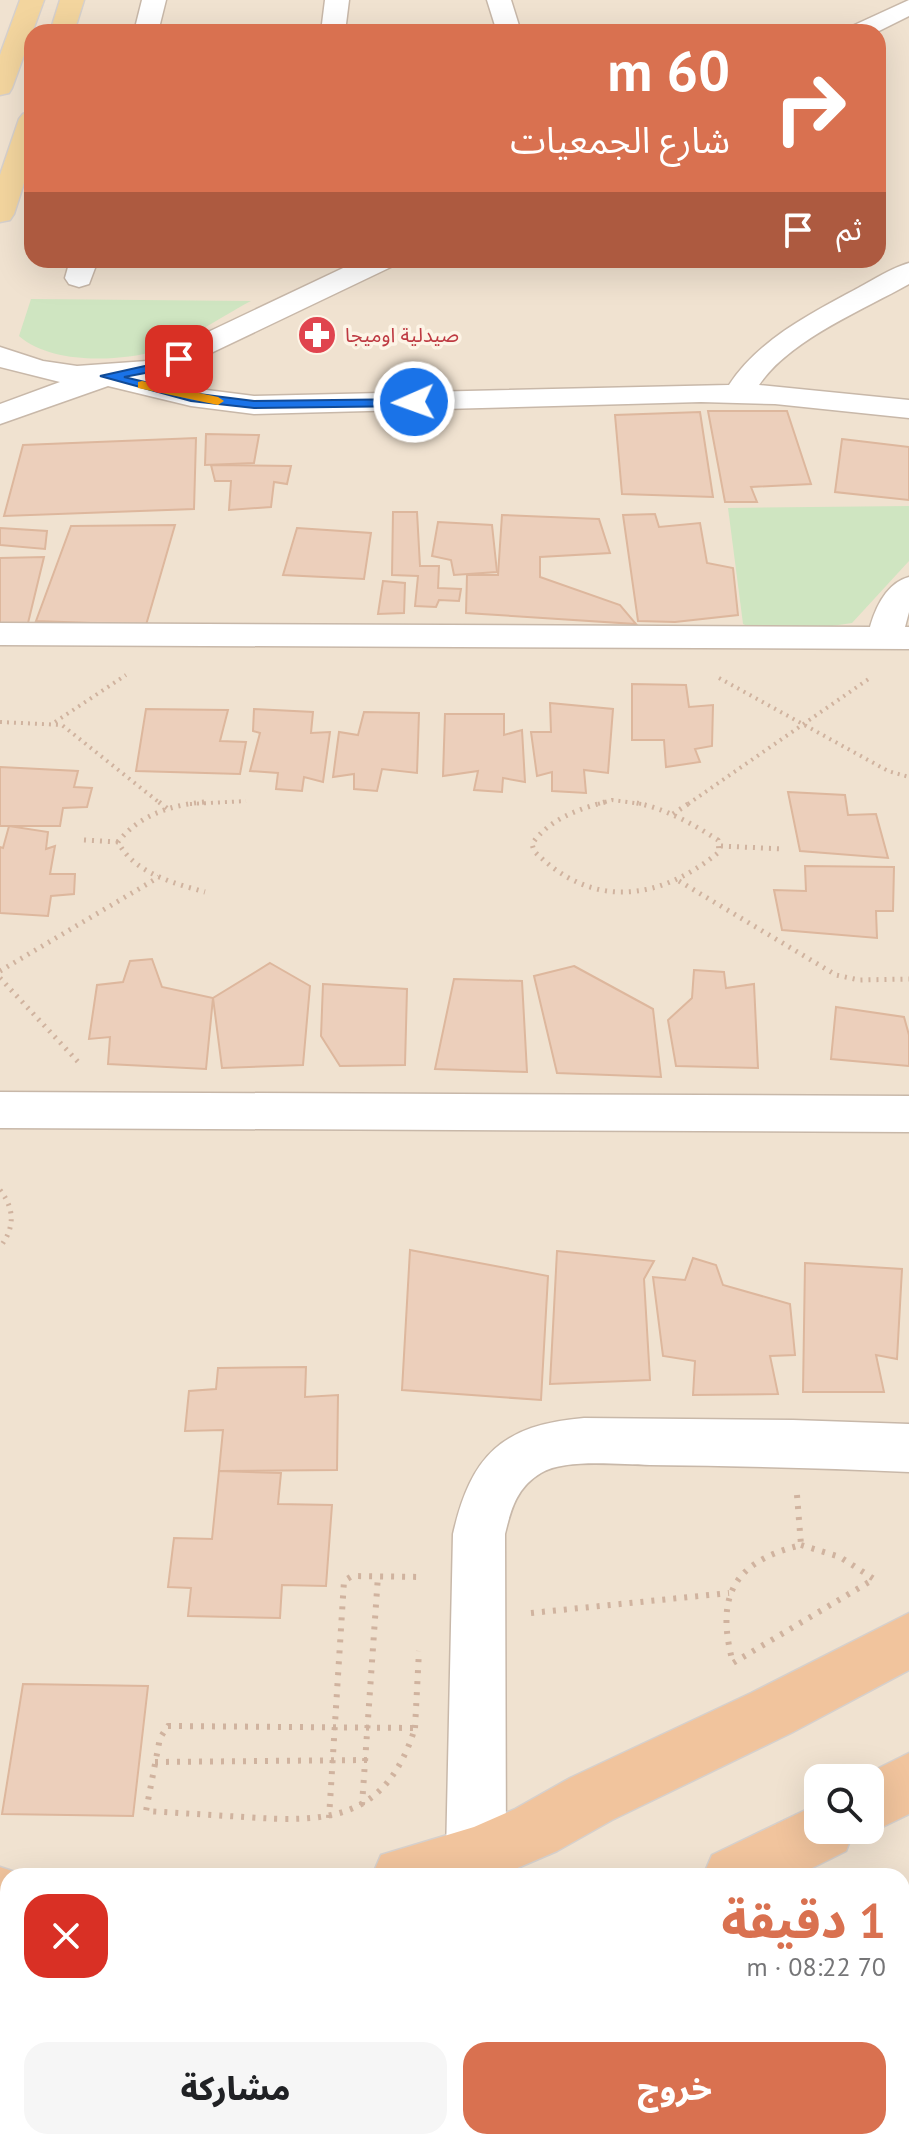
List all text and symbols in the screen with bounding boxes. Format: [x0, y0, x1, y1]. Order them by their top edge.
text: 60 m [607, 34, 730, 106]
icon: right [758, 56, 862, 160]
text: شارع الجمعيات [510, 116, 730, 163]
icon: arrive [776, 208, 820, 252]
text: ثم [836, 209, 862, 248]
pharmacy icon: صيدلية اوميجا [296, 314, 338, 356]
place label: صيدلية اوميجا [345, 322, 459, 348]
pin [145, 325, 213, 393]
icon: arrive [157, 337, 201, 381]
position arrow [372, 360, 456, 444]
map controls [804, 1764, 884, 1844]
button: search [804, 1764, 884, 1844]
text: 1 دقيقة [721, 1889, 886, 1951]
button: close [24, 1894, 108, 1978]
text: 70 m · 08:22 [746, 1950, 886, 1983]
button: مشاركة [24, 2042, 447, 2134]
button: خروج [463, 2042, 886, 2134]

